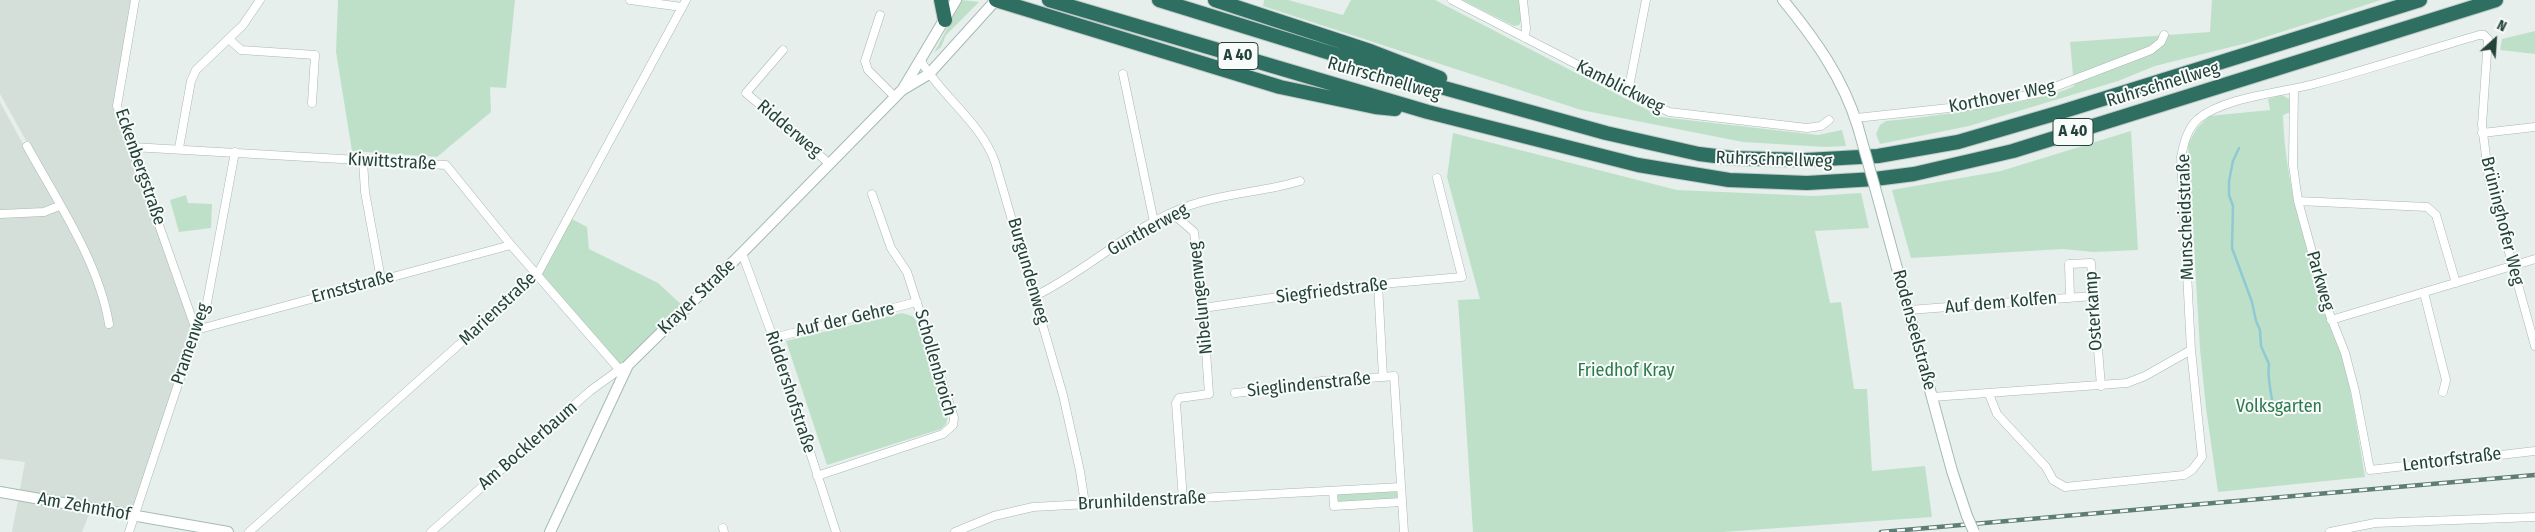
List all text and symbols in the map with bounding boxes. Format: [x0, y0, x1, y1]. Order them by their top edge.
north arrow [2470, 15, 2520, 65]
text: N [2494, 17, 2509, 36]
road number: A 40 [1218, 42, 1258, 70]
street label: Ruhrschnellweg [1325, 53, 1443, 105]
street label: Kamblickweg [1572, 56, 1668, 118]
street label: Ruhrschnellweg [2104, 58, 2222, 112]
street label: Korthover Weg [1947, 76, 2057, 118]
street label: Ridderweg [752, 96, 826, 162]
street label: Eckenbergstraße [110, 106, 170, 228]
road number: A 40 [2053, 118, 2093, 146]
street label: Ruhrschnellweg [1715, 147, 1833, 173]
street label: Kiwittstraße [347, 149, 437, 175]
street label: Munscheidstraße [2173, 154, 2199, 280]
street label: Brüninghofer Weg [2476, 154, 2528, 288]
street label: Guntherweg [1104, 199, 1192, 261]
street label: Burgundenweg [1003, 215, 1053, 327]
street label: Nibelungenweg [1184, 241, 1218, 355]
street label: Parkweg [2301, 249, 2339, 313]
street label: Krayer Straße [654, 255, 740, 339]
street label: Ernststraße [310, 266, 396, 308]
street label: Rodenseelstraße [1888, 267, 1940, 393]
street label: Marienstraße [455, 268, 541, 350]
street label: Osterkamp [2080, 270, 2108, 352]
street label: Siegfriedstraße [1275, 273, 1389, 309]
street label: Auf dem Kolfen [1944, 287, 2058, 319]
street label: Auf der Gehre [793, 298, 897, 342]
street label: Pramenweg [167, 300, 215, 388]
street label: Schollenbroich [909, 307, 961, 419]
street label: Riddershofstraße [760, 328, 820, 456]
park label: Friedhof Kray [1577, 360, 1675, 382]
street label: Sieglindenstraße [1246, 368, 1372, 402]
park label: Volksgarten [2236, 396, 2322, 418]
street label: Am Bocklerbaum [474, 397, 582, 495]
street label: Lentorfstraße [2401, 443, 2503, 477]
street label: Brunhildenstraße [1077, 487, 1207, 515]
street label: Am Zehnthof [36, 488, 132, 526]

